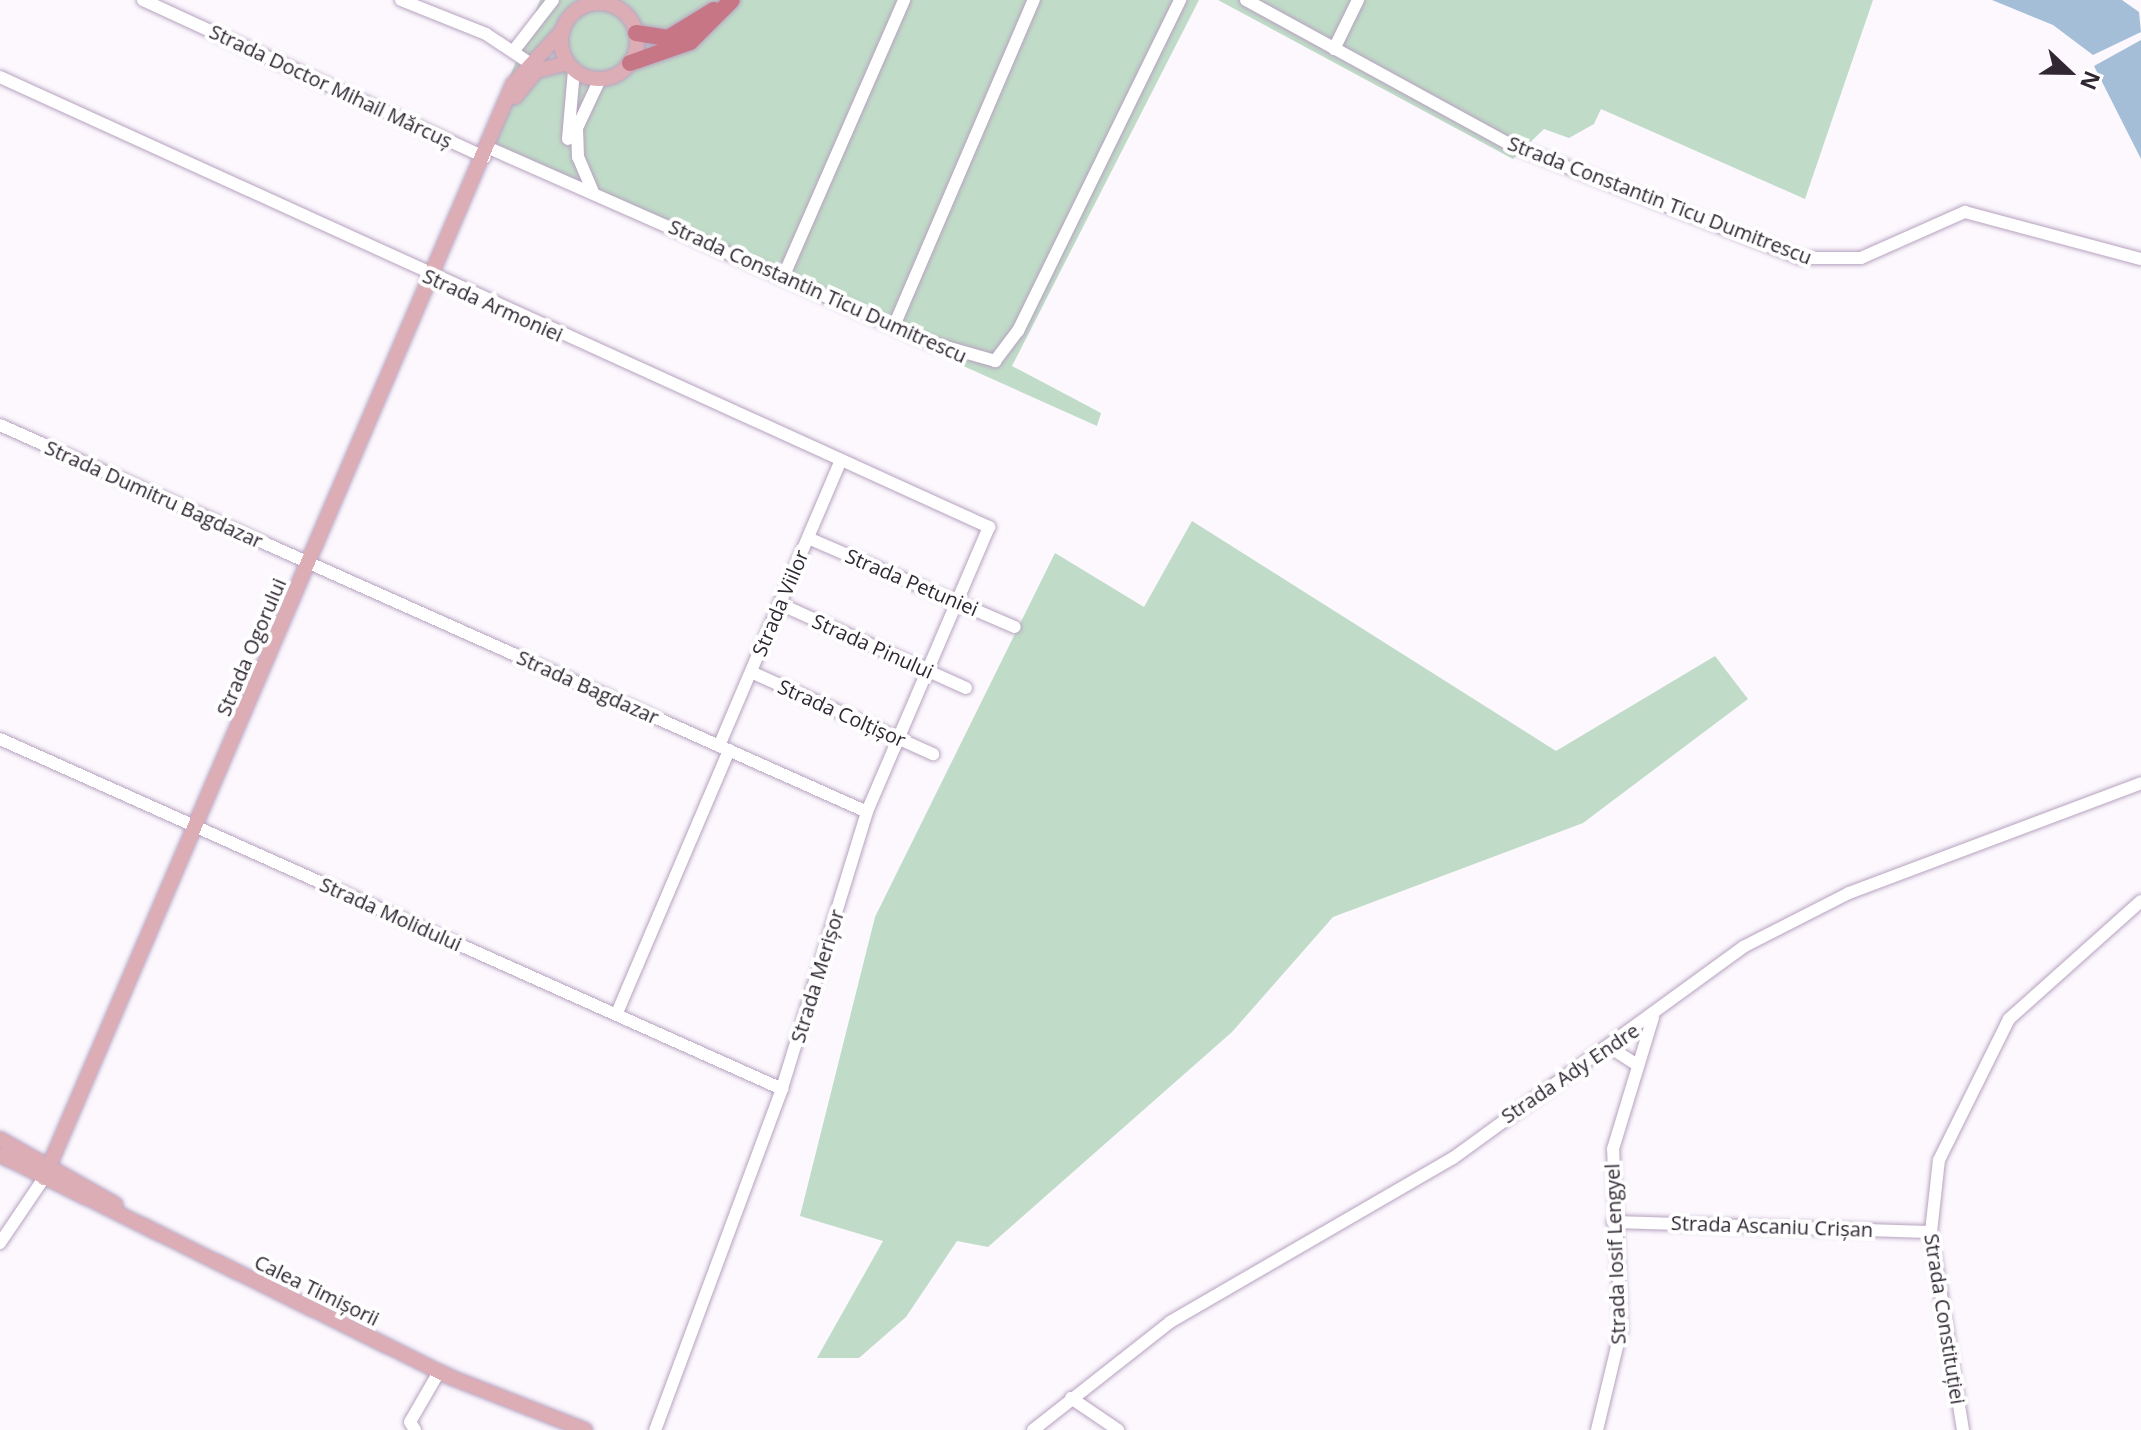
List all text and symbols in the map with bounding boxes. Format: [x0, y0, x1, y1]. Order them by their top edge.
street label: Strada Doctor Mihail Mărcuș [206, 19, 456, 153]
north arrow [2029, 32, 2109, 112]
text: N [2074, 67, 2109, 95]
street label: Strada Constantin Ticu Dumitrescu [1505, 131, 1815, 269]
street label: Strada Constantin Ticu Dumitrescu [665, 214, 971, 368]
street label: Strada Armoniei [419, 263, 567, 347]
street label: Strada Dumitru Bagdazar [41, 435, 267, 553]
street label: Strada Petuniei [842, 543, 982, 621]
street label: Strada Viilor [747, 546, 813, 660]
street label: Strada Ogorului [211, 575, 291, 719]
street label: Strada Pinului [809, 609, 937, 683]
street label: Strada Bagdazar [513, 645, 663, 729]
street label: Strada Colțișor [774, 674, 910, 752]
street label: Strada Molidului [316, 872, 466, 956]
street label: Strada Merișor [785, 906, 849, 1046]
street label: Strada Ady Endre [1497, 1018, 1643, 1128]
street label: Strada Iosif Lengyel [1600, 1163, 1630, 1345]
street label: Strada Ascaniu Crișan [1670, 1210, 1874, 1242]
street label: Strada Constituției [1920, 1232, 1970, 1406]
street label: Calea Timișorii [251, 1249, 383, 1331]

